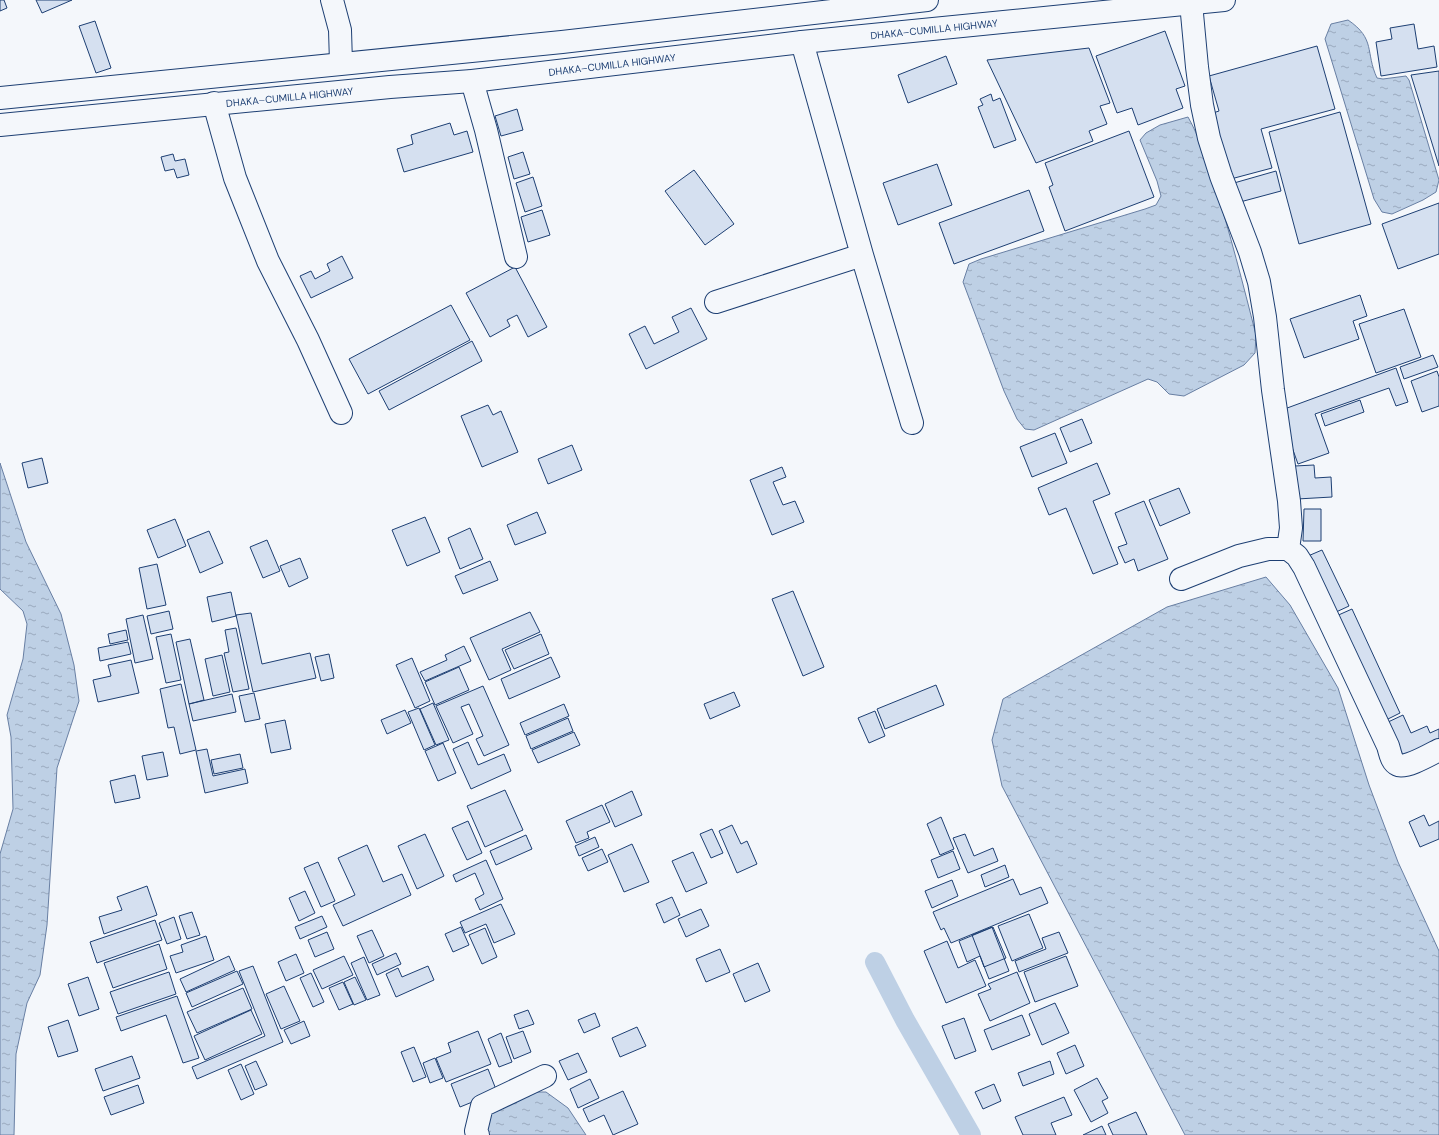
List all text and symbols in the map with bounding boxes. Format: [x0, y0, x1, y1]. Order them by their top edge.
street label: DHAKA–CUMILLA HIGHWAY [870, 16, 998, 42]
street label: DHAKA–CUMILLA HIGHWAY [548, 50, 676, 78]
street label: DHAKA–CUMILLA HIGHWAY [225, 84, 354, 109]

